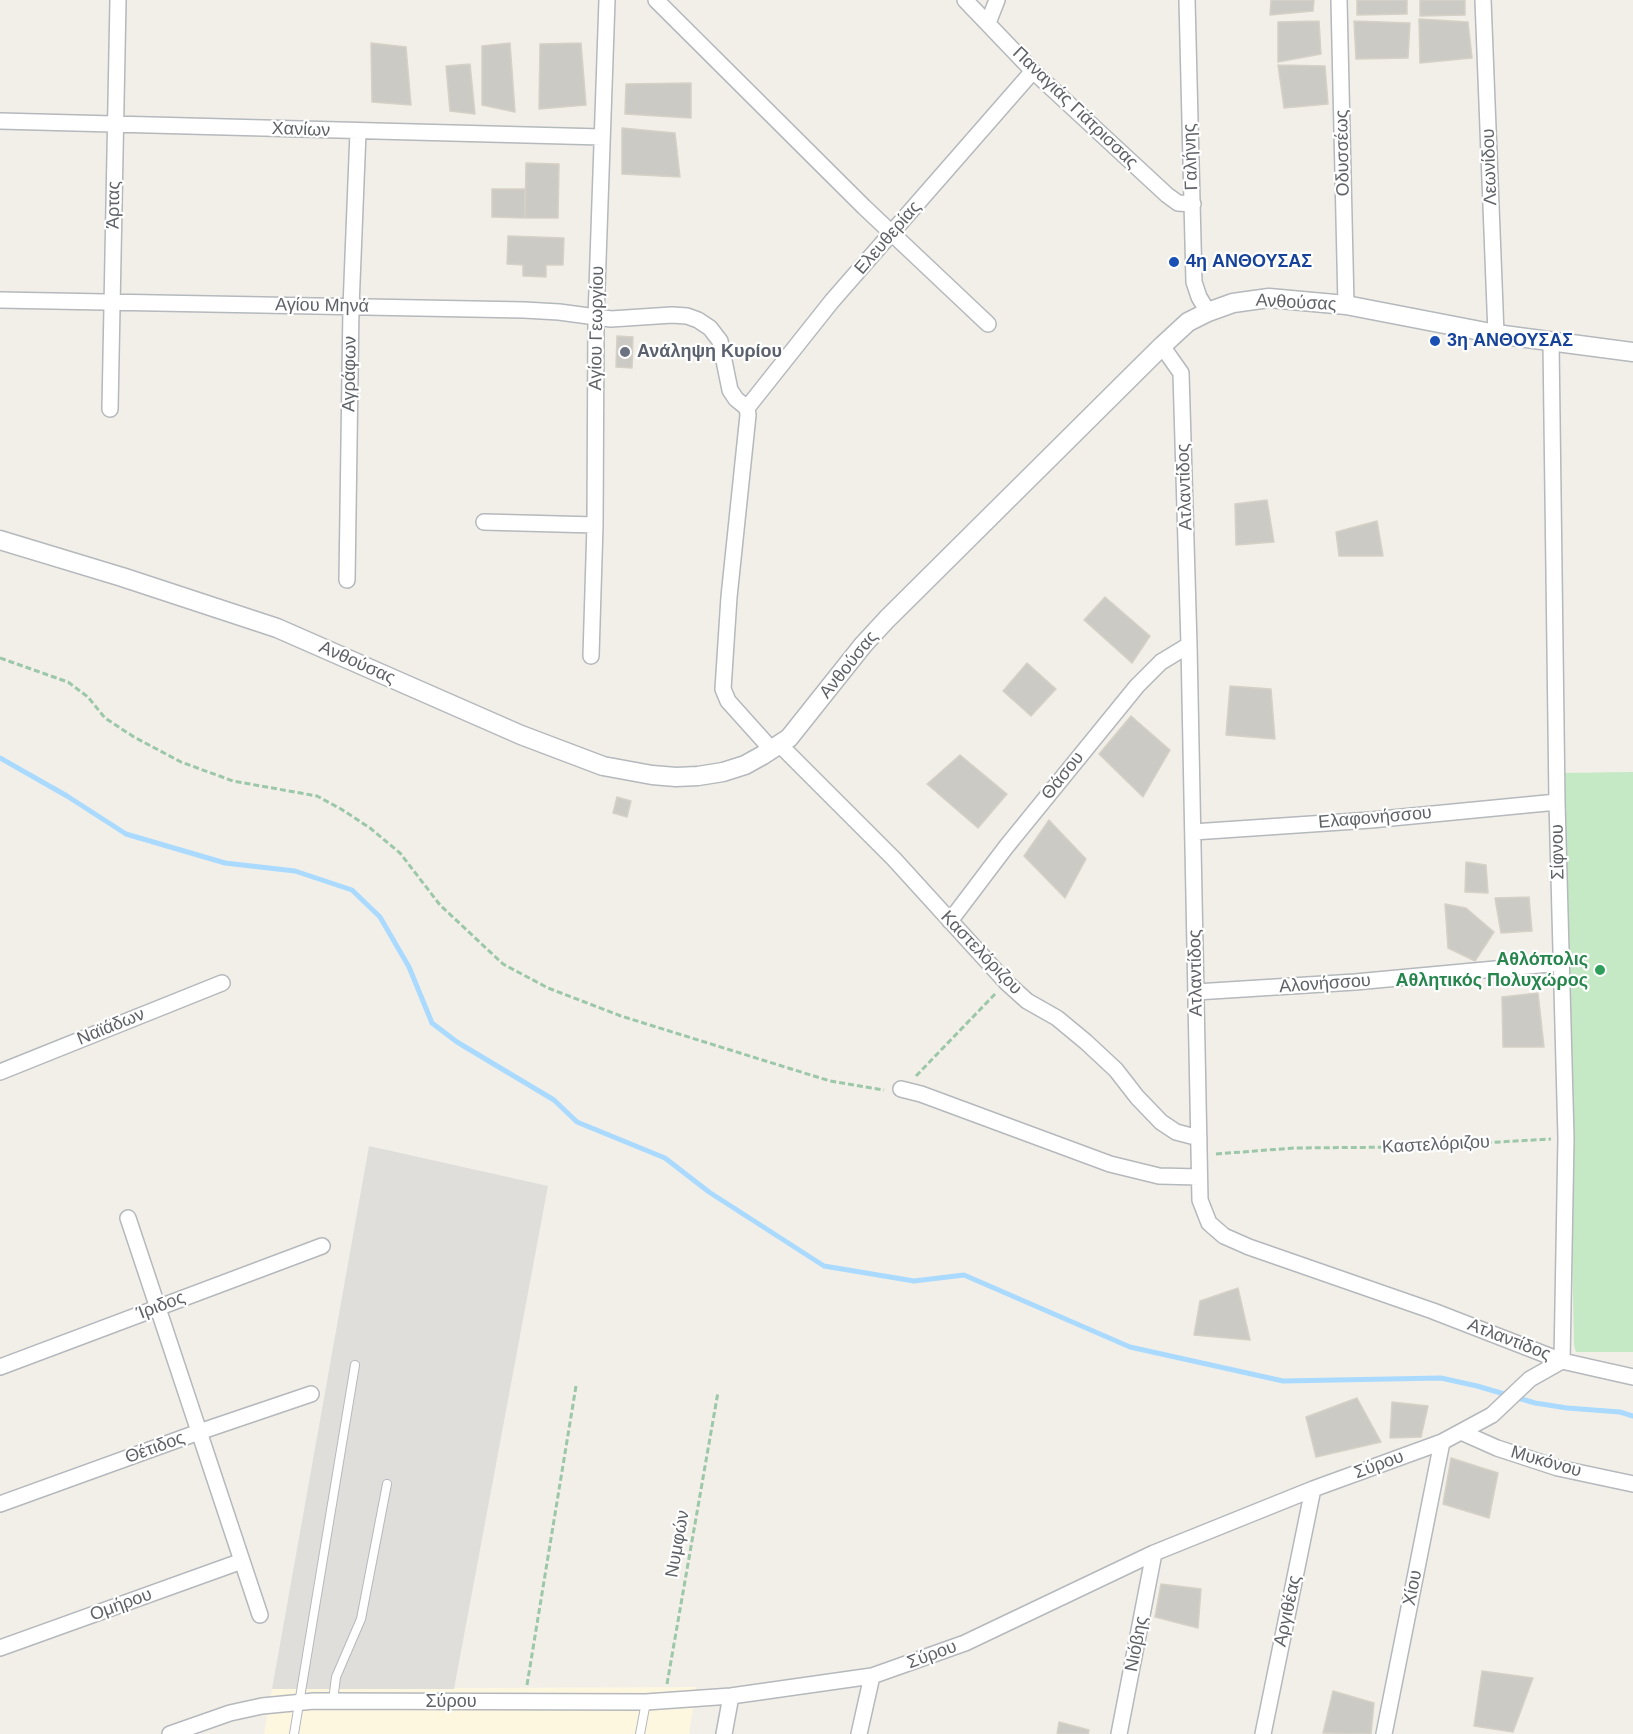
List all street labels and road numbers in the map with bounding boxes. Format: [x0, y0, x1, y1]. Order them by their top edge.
street label: Παναγιάς Γιάτρισσας [1008, 43, 1142, 173]
street label: Οδυσσέως [1331, 109, 1355, 197]
street label: Χανίων [271, 118, 331, 142]
street label: Γαλήνης [1179, 123, 1203, 191]
street label: Λεωνίδου [1478, 128, 1502, 206]
street label: Άρτας [103, 181, 125, 229]
street label: Ελευθερίας [850, 197, 926, 279]
street label: Αγίου Γεωργίου [585, 266, 609, 390]
street label: Ανθούσας [1255, 290, 1337, 316]
street label: Αγίου Μηνά [275, 294, 369, 318]
street label: Αγράφων [339, 336, 361, 412]
street label: Ατλαντίδος [1173, 443, 1197, 531]
street label: Ανθούσας [815, 627, 883, 703]
street label: Ανθούσας [316, 637, 398, 689]
street label: Θάσου [1037, 748, 1089, 804]
street label: Ελαφονήσσου [1317, 802, 1433, 834]
street label: Σίφνου [1547, 824, 1569, 880]
street label: Καστελόριζου [936, 907, 1026, 999]
street label: Ατλαντίδος [1184, 929, 1208, 1017]
street label: Αλονήσσου [1278, 970, 1372, 998]
street label: Ναϊάδων [74, 1004, 148, 1050]
street label: Καστελόριζου [1382, 1131, 1490, 1159]
street label: Ίριδος [134, 1287, 188, 1325]
street label: Ατλαντίδος [1464, 1314, 1554, 1366]
street label: Θέτιδος [122, 1427, 188, 1469]
street label: Μυκόνου [1508, 1442, 1584, 1482]
street label: Σύρου [1351, 1446, 1407, 1484]
street label: Νυμφών [661, 1509, 695, 1579]
street label: Χίου [1399, 1568, 1427, 1608]
street label: Αργιθέας [1270, 1573, 1306, 1649]
street label: Ομήρου [87, 1584, 155, 1626]
street label: Νιόβης [1121, 1614, 1153, 1674]
street label: Σύρου [904, 1636, 960, 1674]
street label: Σύρου [425, 1691, 477, 1713]

